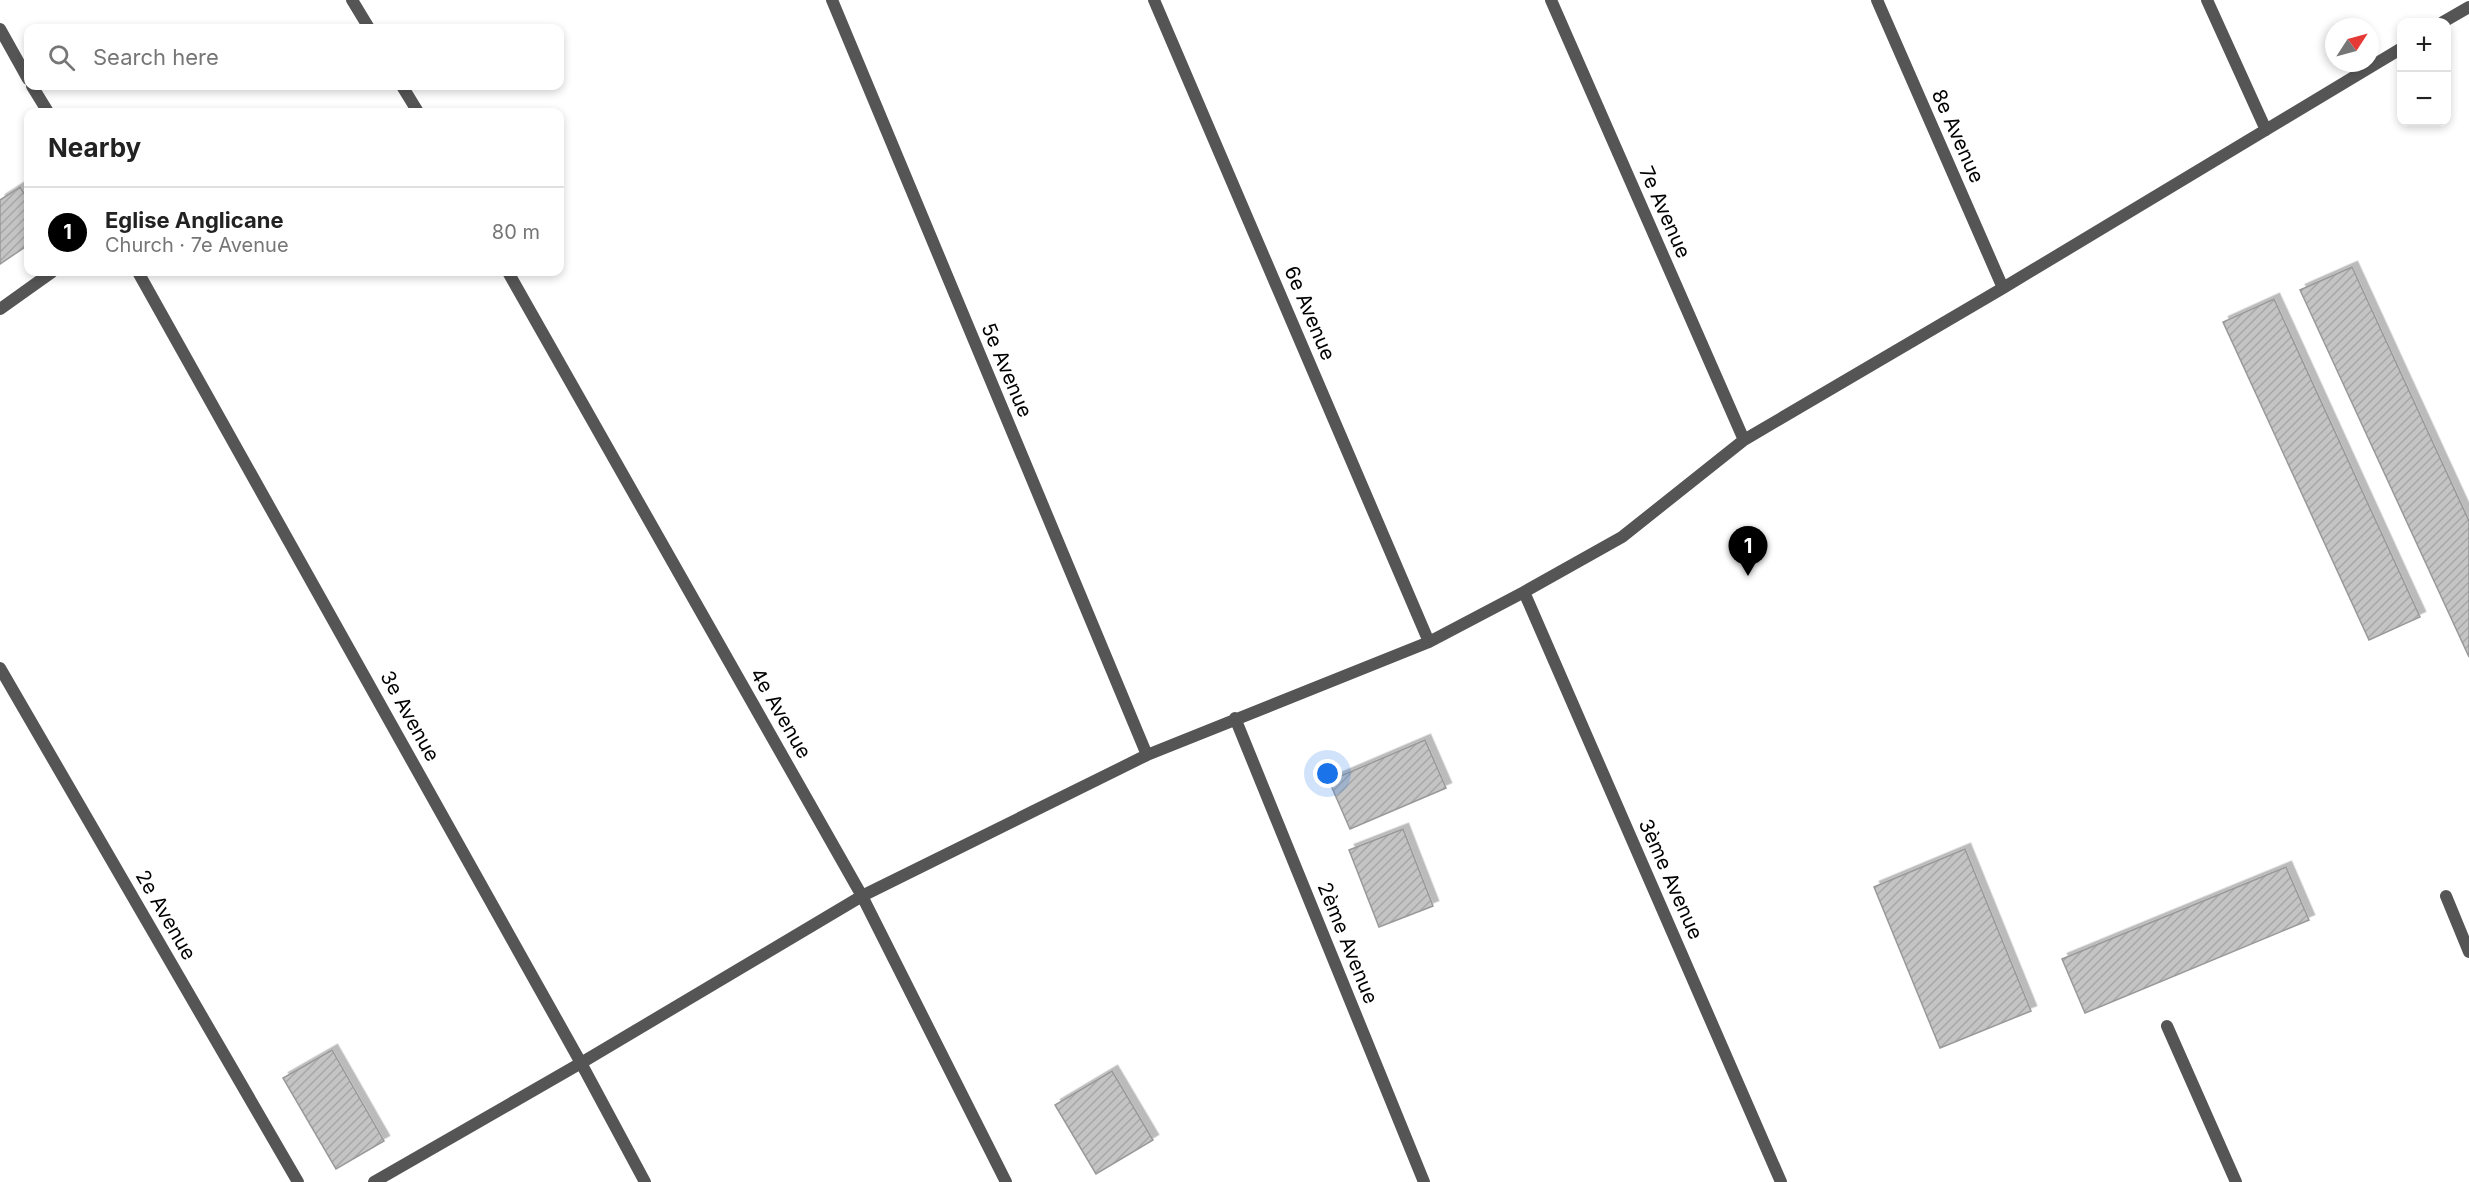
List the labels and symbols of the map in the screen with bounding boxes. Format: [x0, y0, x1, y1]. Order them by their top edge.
north arrow [2325, 18, 2379, 72]
street label: 8e Avenue [1927, 85, 1989, 187]
street label: 7e Avenue [1634, 162, 1696, 262]
street label: 6e Avenue [1279, 262, 1341, 364]
street label: 5e Avenue [976, 319, 1038, 421]
pin: 1 [1728, 526, 1768, 576]
street label: 4e Avenue [745, 663, 817, 763]
street label: 3e Avenue [375, 666, 445, 766]
your location [1313, 759, 1342, 788]
street label: 3ème Avenue [1634, 815, 1708, 943]
street label: 2e Avenue [131, 866, 201, 964]
street label: 2ème Avenue [1313, 879, 1383, 1007]

